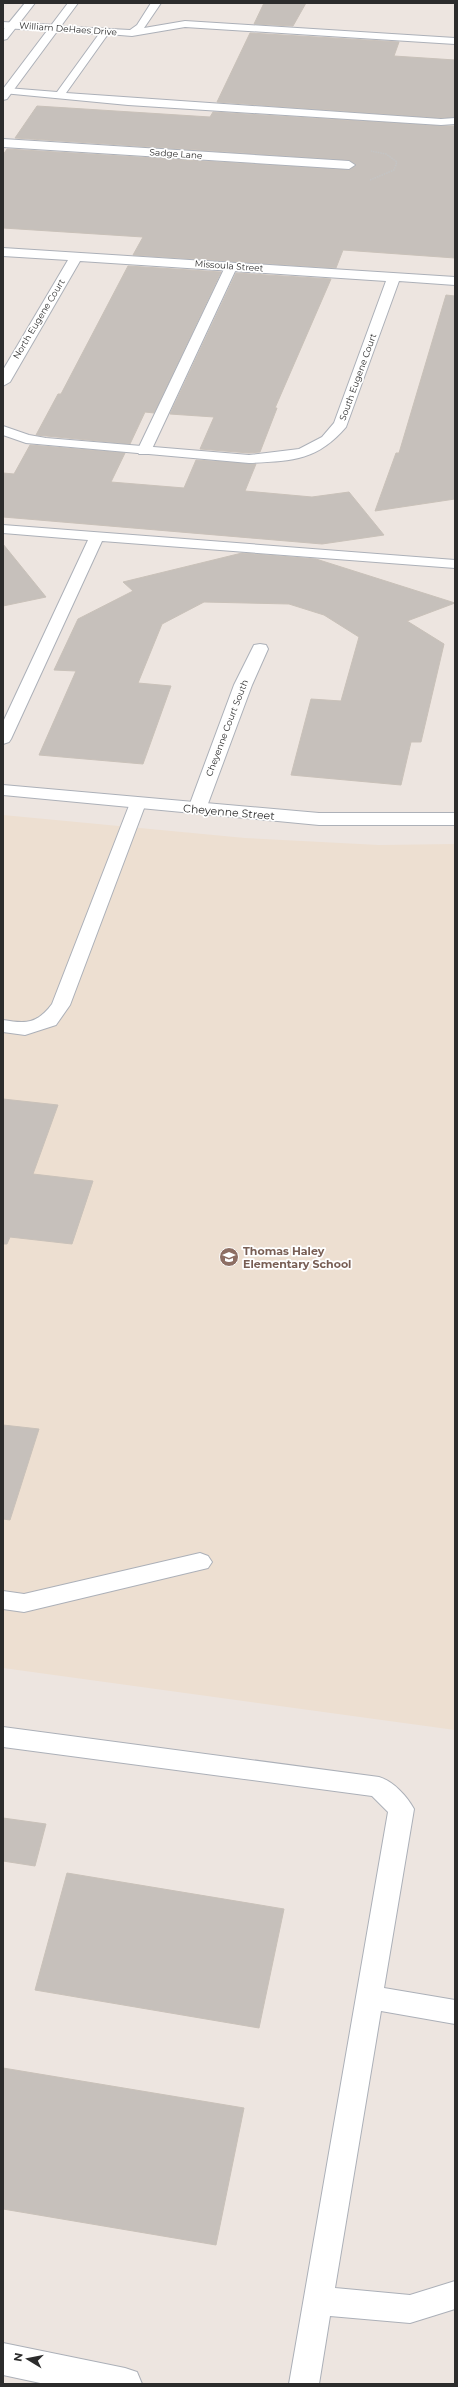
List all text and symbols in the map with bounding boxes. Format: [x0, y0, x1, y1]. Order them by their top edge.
street label: William DeHaes Drive [19, 20, 118, 37]
street label: Sadge Lane [149, 146, 203, 161]
street label: Missoula Street [194, 258, 264, 273]
street label: North Eugene Court [10, 276, 67, 361]
street label: South Eugene Court [337, 331, 379, 422]
street label: Cheyenne Court South [203, 678, 250, 778]
street label: Cheyenne Street [183, 801, 276, 823]
place label: Thomas Haley Elementary School [243, 1244, 351, 1271]
school or university icon: Thomas Haley Elementary School [218, 1246, 240, 1268]
north arrow [8, 2339, 48, 2379]
text: N [10, 2352, 26, 2363]

